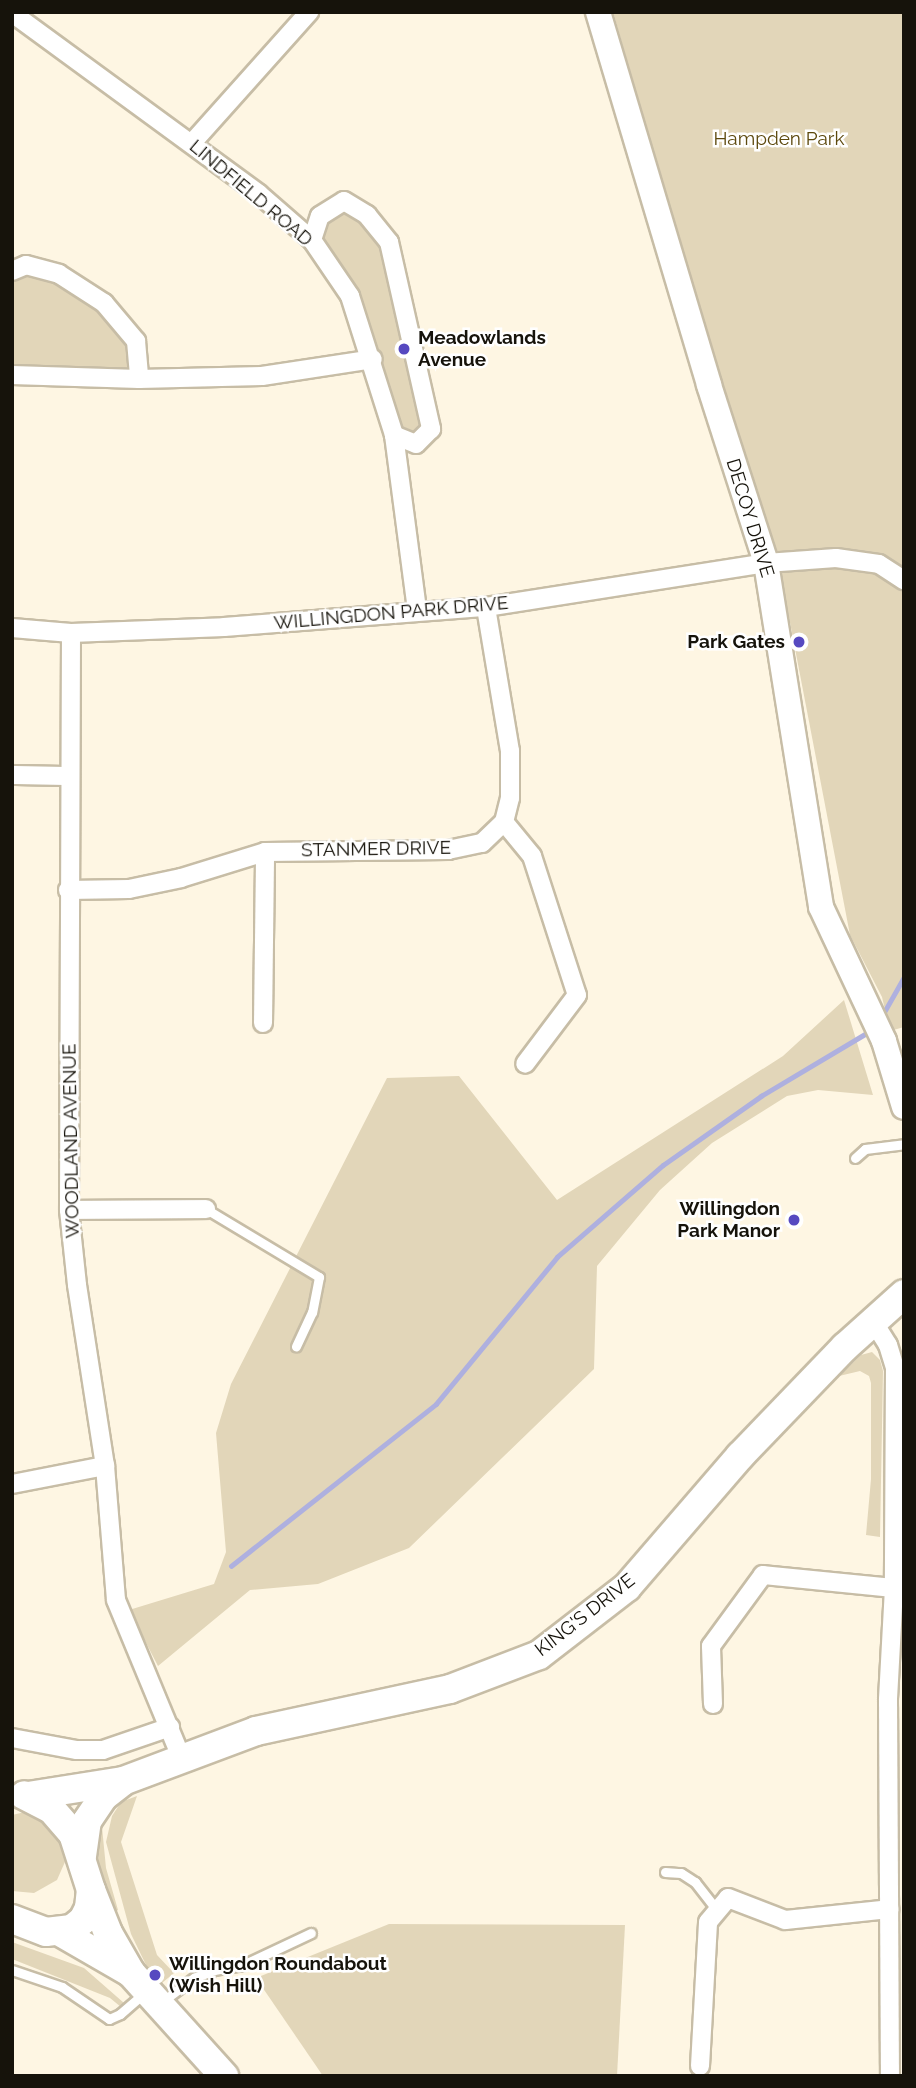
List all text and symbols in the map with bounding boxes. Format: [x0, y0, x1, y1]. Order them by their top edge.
park label: Hampden Park [713, 128, 845, 150]
street label: LINDFIELD ROAD [185, 135, 317, 251]
place label: Meadowlands Avenue [418, 327, 546, 371]
marker: Meadowlands Avenue [396, 341, 412, 357]
street label: DECOY DRIVE [721, 456, 779, 580]
street label: WILLINGDON PARK DRIVE [273, 591, 509, 635]
place label: Park Gates [687, 631, 785, 653]
marker: Park Gates [791, 634, 807, 650]
street label: STANMER DRIVE [301, 836, 451, 862]
street label: WOODLAND AVENUE [58, 1043, 84, 1239]
place label: Willingdon Park Manor [677, 1198, 780, 1242]
marker: Willingdon Park Manor [786, 1212, 802, 1228]
street label: KING'S DRIVE [531, 1569, 639, 1661]
place label: Willingdon Roundabout (Wish Hill) [169, 1953, 387, 1997]
marker: Willingdon Roundabout (Wish Hill) [147, 1967, 163, 1983]

